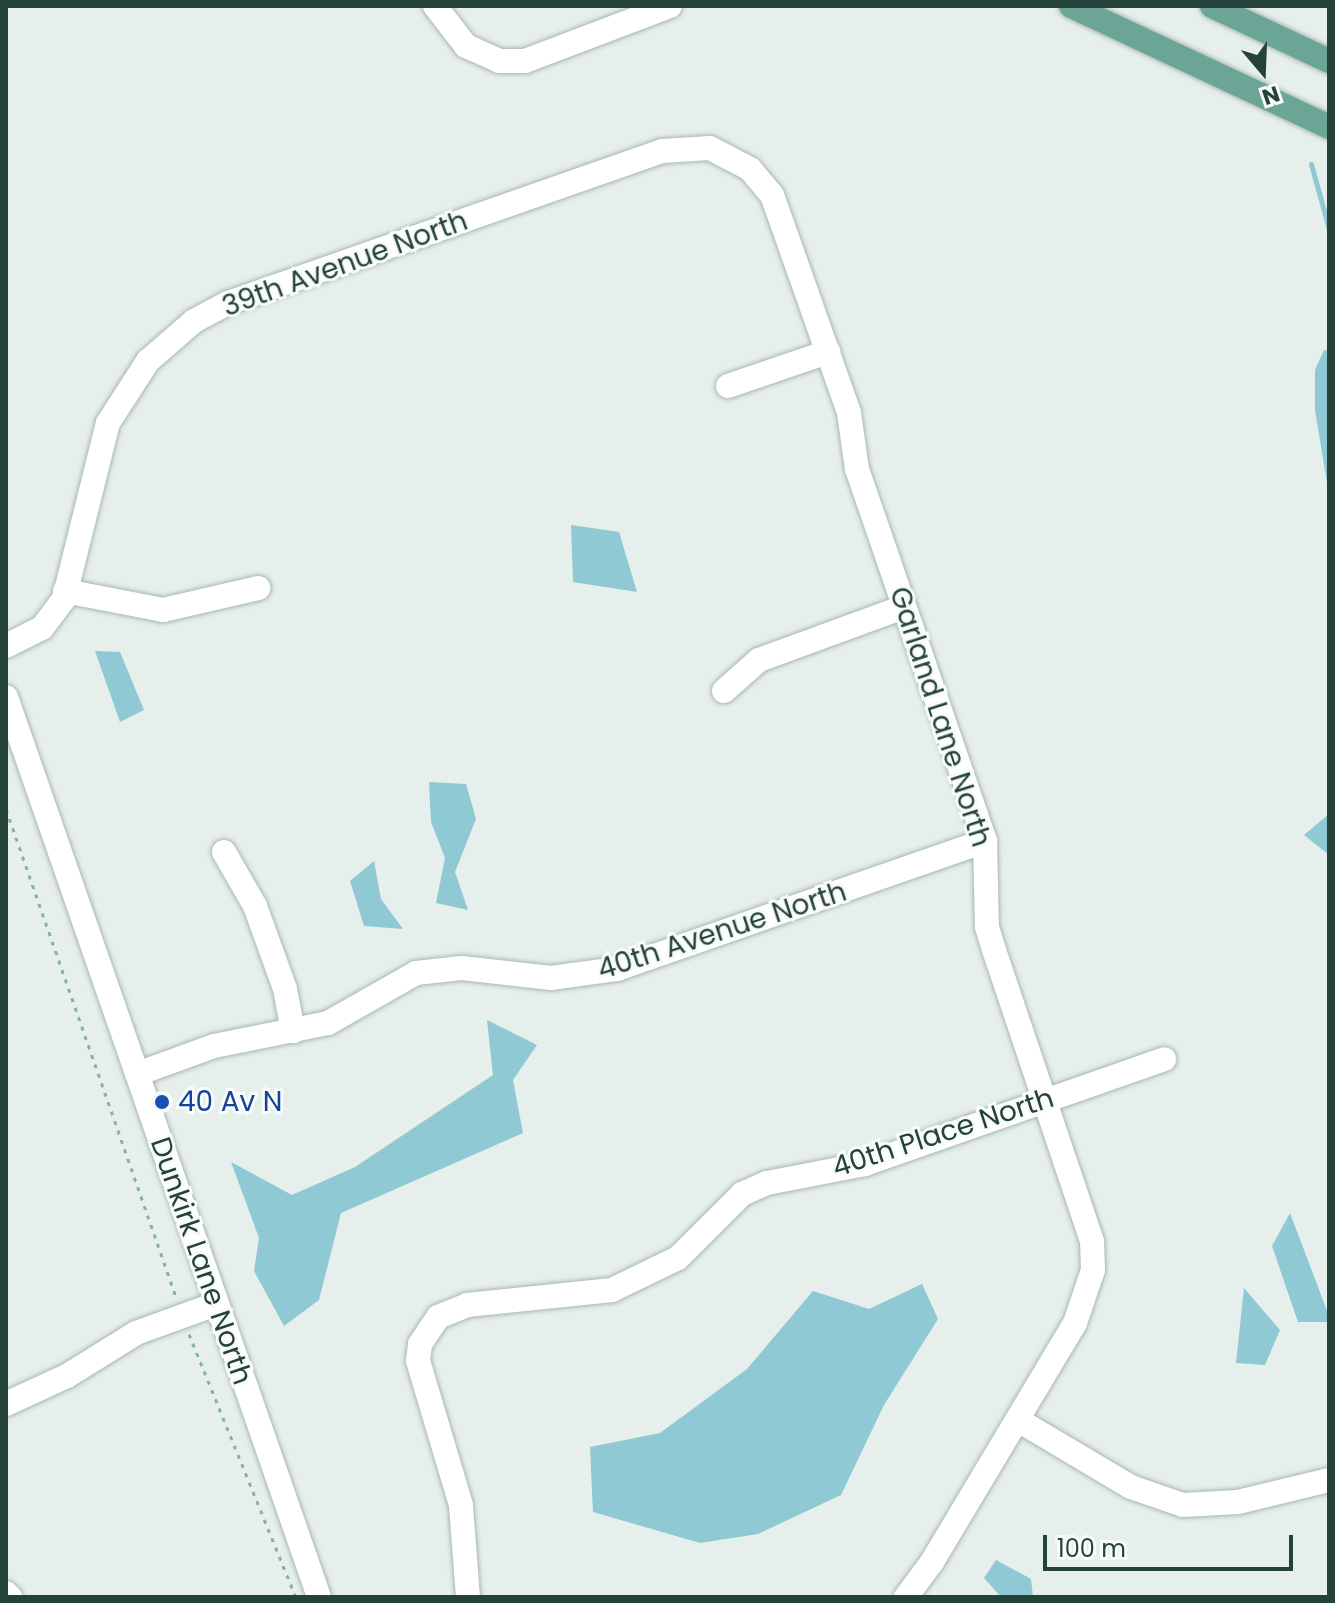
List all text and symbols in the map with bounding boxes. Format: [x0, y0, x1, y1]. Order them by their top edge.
north arrow [1223, 32, 1303, 112]
text: N [1258, 78, 1284, 113]
street label: 39th Avenue North [218, 204, 472, 324]
street label: Garland Lane North [882, 583, 998, 851]
street label: 40th Avenue North [593, 875, 851, 987]
street label: 40th Place North [828, 1081, 1058, 1185]
place label: 40 Av N [178, 1085, 282, 1119]
marker: 40 Av N [153, 1093, 171, 1111]
street label: Dunkirk Lane North [143, 1133, 259, 1389]
scale bar [1047, 1519, 1297, 1569]
text: 100 m [1057, 1532, 1126, 1565]

